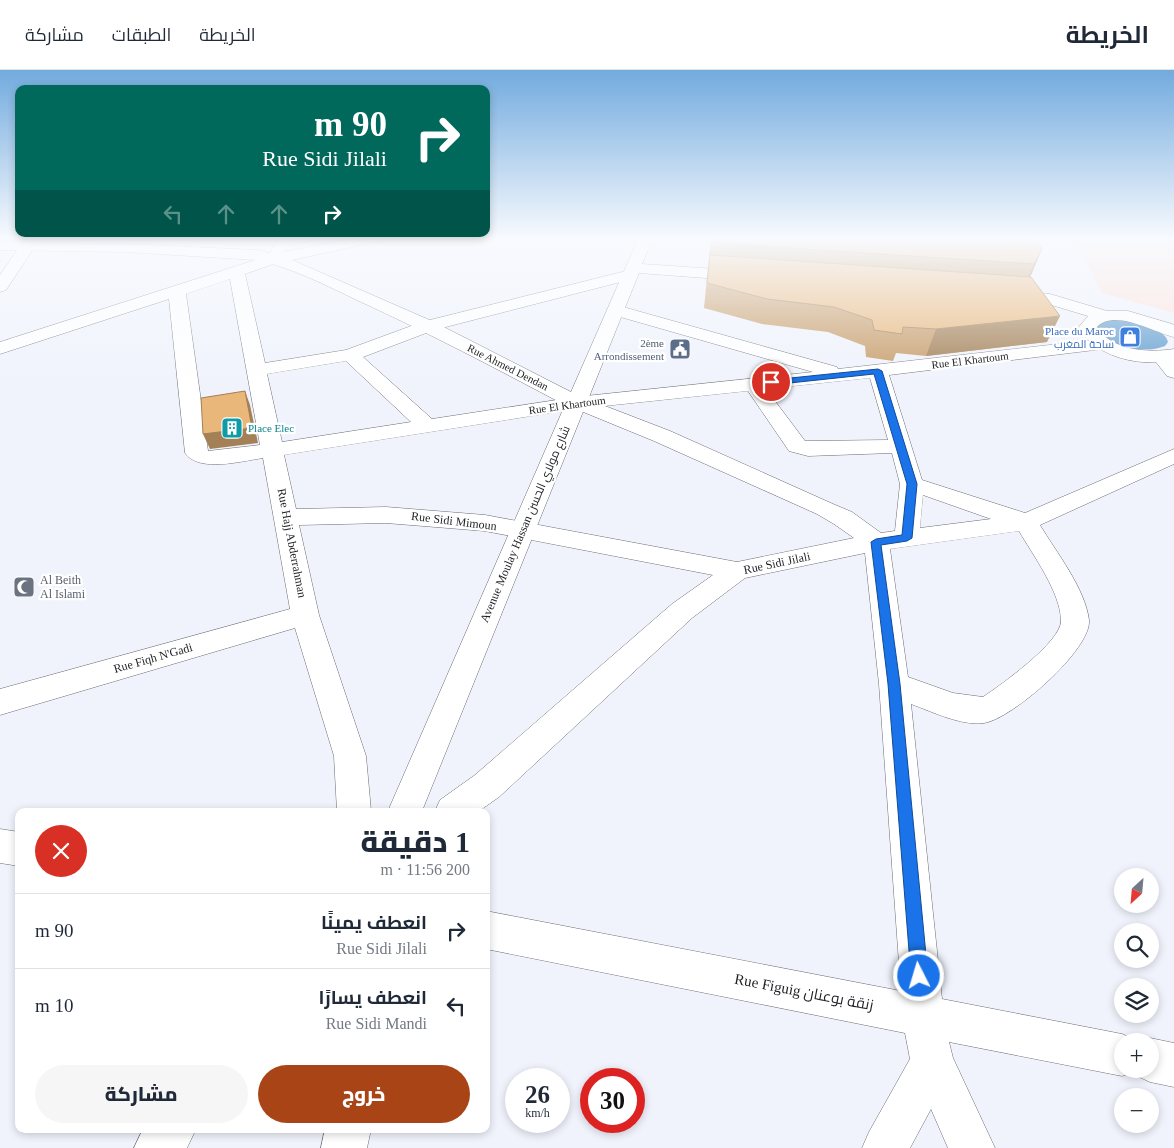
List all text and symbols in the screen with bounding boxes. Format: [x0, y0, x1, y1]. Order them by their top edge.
text: الخريطة [1066, 22, 1149, 48]
text: مشاركة [25, 25, 84, 45]
text: الطبقات [112, 25, 171, 45]
text: الخريطة [199, 25, 256, 45]
text: 90 m [314, 105, 387, 144]
icon: right [405, 105, 470, 170]
text: Rue Sidi Jilali [262, 146, 387, 171]
icon: left [159, 200, 187, 228]
icon: ahead [212, 200, 240, 228]
icon: ahead [265, 200, 293, 228]
icon: right [318, 200, 346, 228]
place label: Place du Maroc ساحة المغرب [1045, 325, 1114, 351]
shop icon: Place du Maroc ساحة المغرب [1118, 325, 1142, 349]
place label: 2ème Arrondissement [594, 337, 664, 362]
public building icon: 2ème Arrondissement [668, 337, 692, 361]
street label: Rue Ahmed Dendan [466, 341, 551, 393]
street label: Rue El Khartoum [931, 349, 1010, 371]
pin [750, 361, 792, 403]
icon: arrive [757, 368, 785, 396]
street label: Rue El Khartoum [528, 394, 607, 416]
building icon: Place Elec [220, 416, 244, 440]
place label: Place Elec [248, 422, 294, 434]
street label: Avenue Moulay Hassan شارع مولاي الحسن [477, 424, 576, 626]
street label: Rue Hajj Abderrahman [275, 487, 309, 599]
street label: Rue Sidi Mimoun [410, 509, 498, 533]
street label: Rue Sidi Jilali [742, 549, 812, 577]
place label: Al Beith Al Islami [40, 573, 86, 601]
mosque icon: Al Beith Al Islami [12, 575, 36, 599]
street label: Rue Fiqh N'Gadi [112, 640, 195, 676]
button: close [35, 825, 87, 877]
text: 1 دقيقة [360, 825, 470, 858]
text: 200 m · 11:56 [380, 861, 470, 878]
north arrow [1114, 868, 1159, 912]
map controls [1114, 868, 1159, 1133]
text: انعطف يمينًا [321, 912, 427, 933]
icon: right [442, 917, 470, 945]
text: 90 m [35, 920, 74, 941]
button: search [1114, 923, 1159, 968]
text: Rue Sidi Jilali [336, 940, 427, 957]
position arrow [892, 949, 944, 1001]
street label: Rue Figuig زنقة بوعنان [733, 971, 875, 1015]
button: layers [1114, 978, 1159, 1023]
text: انعطف يسارًا [319, 987, 427, 1008]
icon: left [442, 992, 470, 1020]
text: 10 m [35, 995, 74, 1016]
text: Rue Sidi Mandi [326, 1015, 427, 1032]
button: + [1114, 1033, 1159, 1078]
button: مشاركة [35, 1065, 248, 1123]
button: خروج [258, 1065, 470, 1123]
speed limit sign: 30 [580, 1068, 645, 1133]
text: 26 [525, 1081, 550, 1108]
button: − [1114, 1088, 1159, 1133]
text: km/h [525, 1106, 550, 1120]

